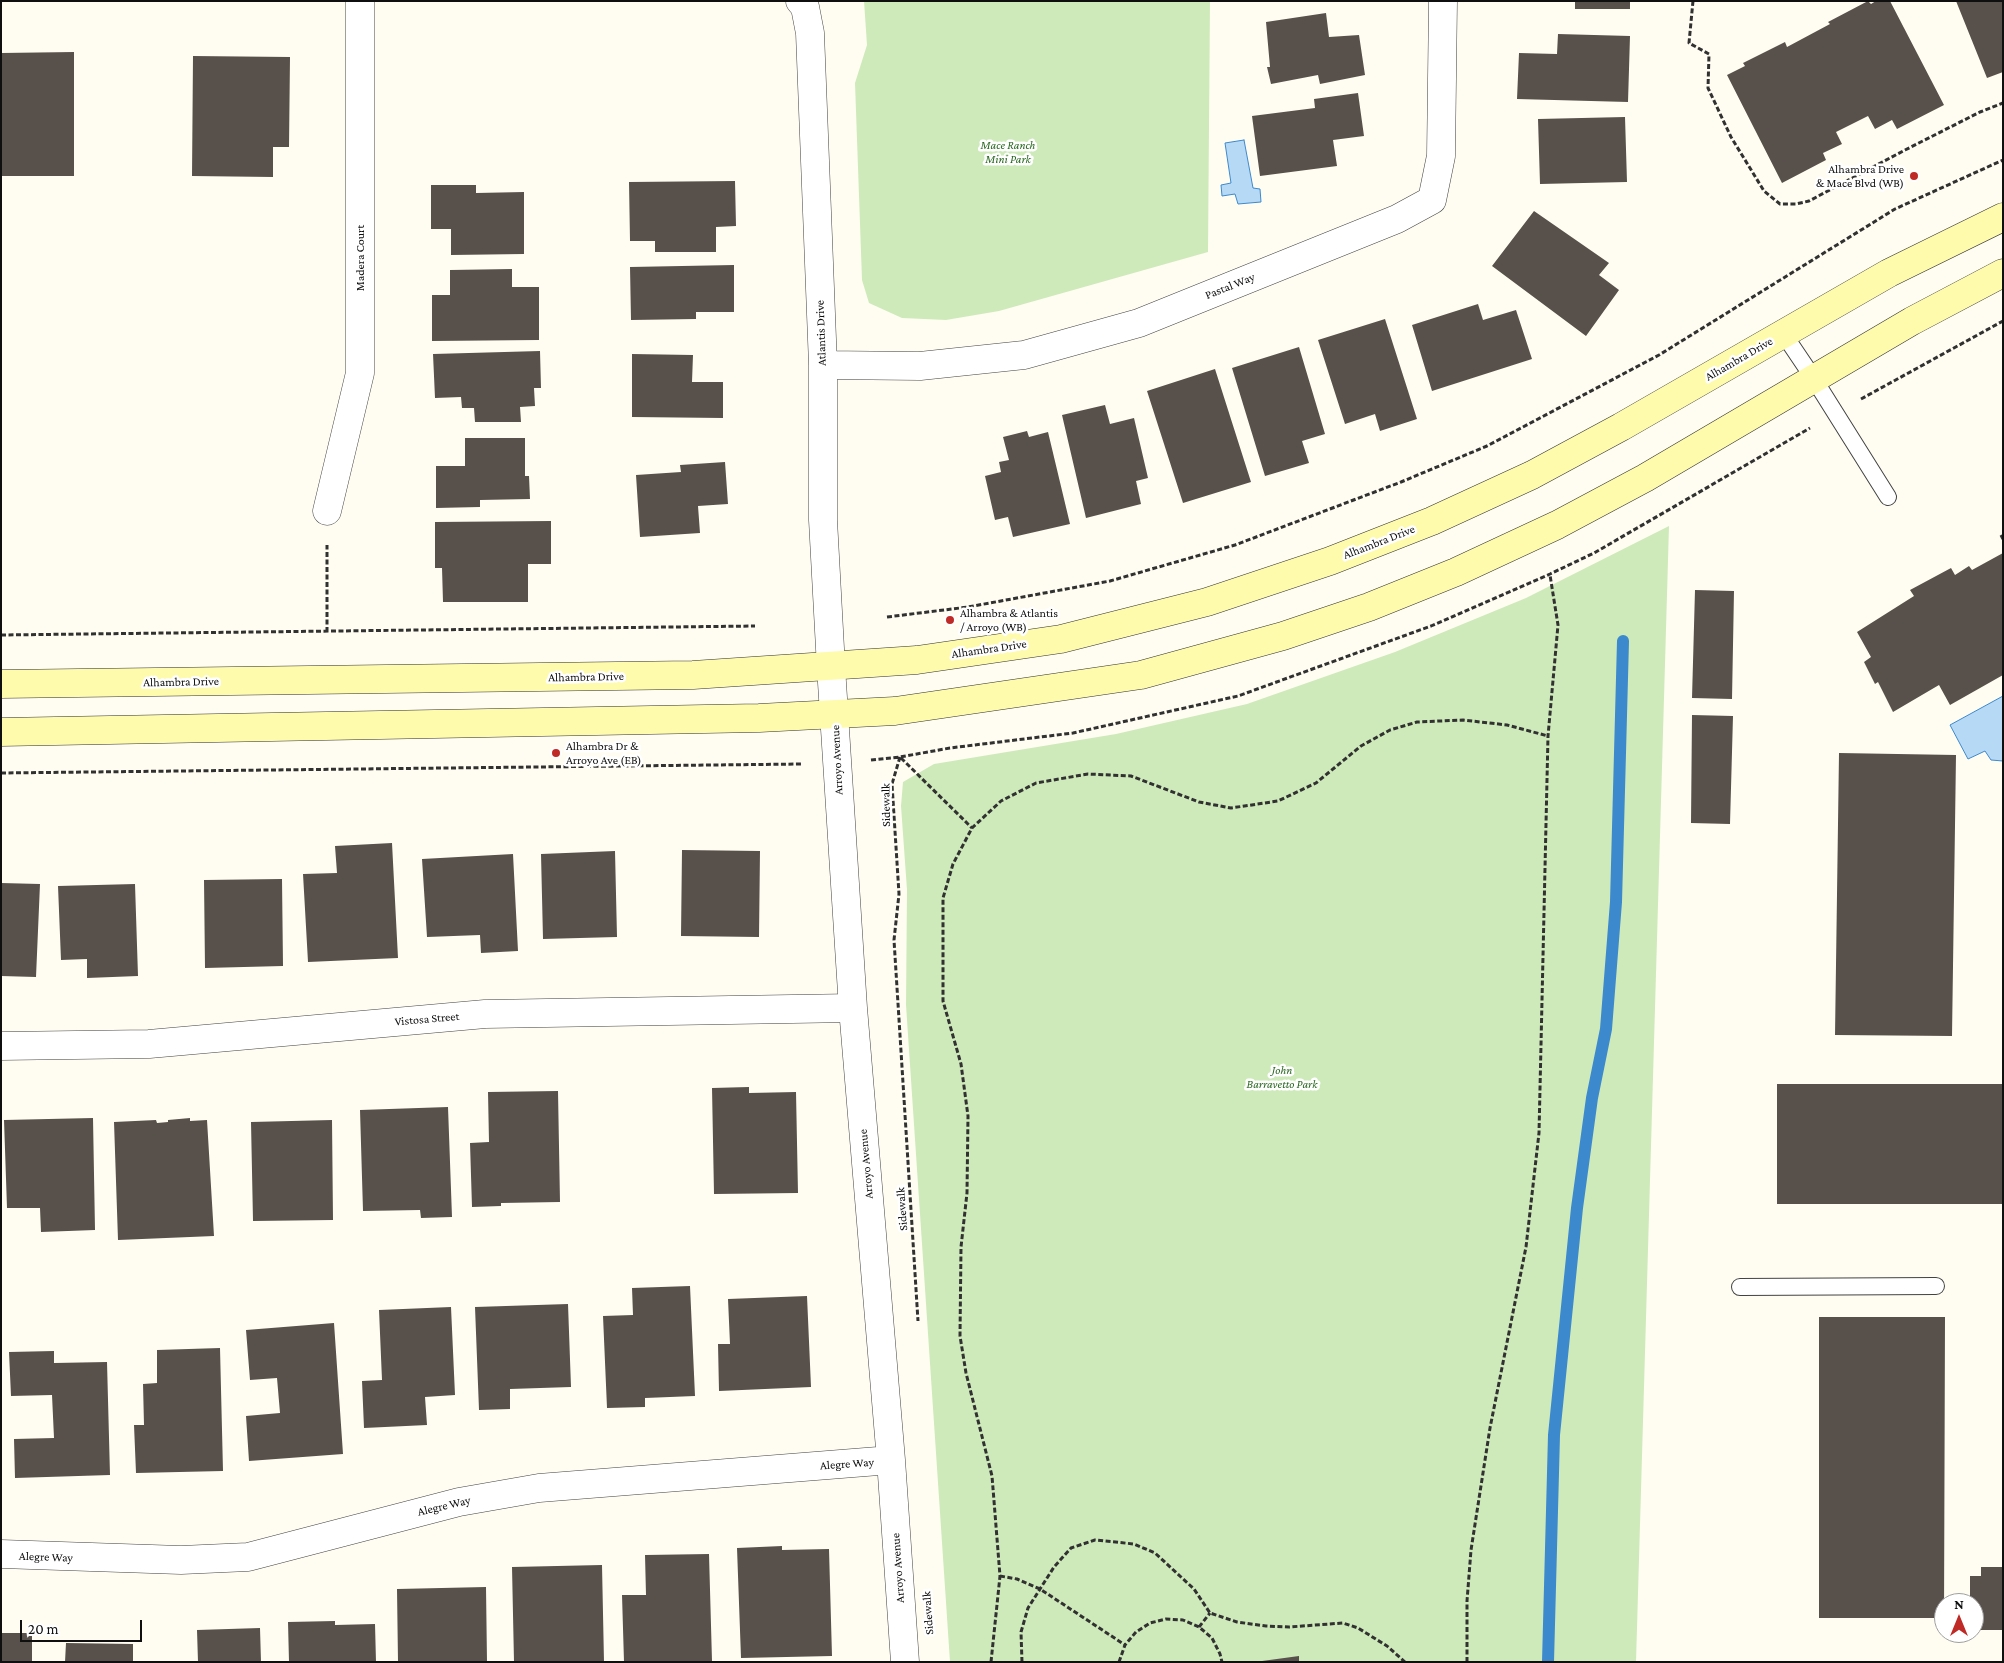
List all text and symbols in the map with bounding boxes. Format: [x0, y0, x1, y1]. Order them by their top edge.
park label: Mace Ranch Mini Park [981, 138, 1035, 166]
place label: Alhambra Drive & Mace Blvd (WB) [1816, 162, 1904, 190]
marker: Alhambra Drive & Mace Blvd (WB) [1908, 170, 1920, 182]
street label: Madera Court [353, 225, 367, 291]
street label: Pastal Way [1203, 269, 1257, 303]
street label: Atlantis Drive [813, 300, 829, 366]
street label: Alhambra Drive [1703, 334, 1775, 384]
street label: Alhambra Drive [1341, 522, 1417, 562]
place label: Alhambra & Atlantis / Arroyo (WB) [960, 606, 1058, 634]
marker: Alhambra & Atlantis / Arroyo (WB) [944, 614, 956, 626]
street label: Alhambra Drive [951, 637, 1027, 661]
street label: Alhambra Drive [548, 669, 624, 685]
street label: Alhambra Drive [143, 674, 219, 690]
street label: Arroyo Avenue [828, 725, 846, 795]
place label: Alhambra Dr & Arroyo Ave (EB) [566, 739, 642, 767]
marker: Alhambra Dr & Arroyo Ave (EB) [550, 747, 562, 759]
street label: Sidewalk [878, 783, 894, 827]
street label: Vistosa Street [394, 1009, 460, 1029]
park label: John Barravetto Park [1247, 1063, 1317, 1091]
street label: Arroyo Avenue [856, 1129, 876, 1199]
street label: Sidewalk [893, 1187, 911, 1231]
street label: Alegre Way [820, 1455, 874, 1473]
street label: Alegre Way [416, 1493, 472, 1519]
street label: Arroyo Avenue [888, 1533, 908, 1603]
street label: Alegre Way [19, 1549, 73, 1565]
street label: Sidewalk [919, 1591, 937, 1635]
north arrow [1934, 1593, 1984, 1643]
text: N [1954, 1596, 1964, 1612]
scale bar [22, 1610, 145, 1642]
text: 20 m [28, 1621, 59, 1637]

